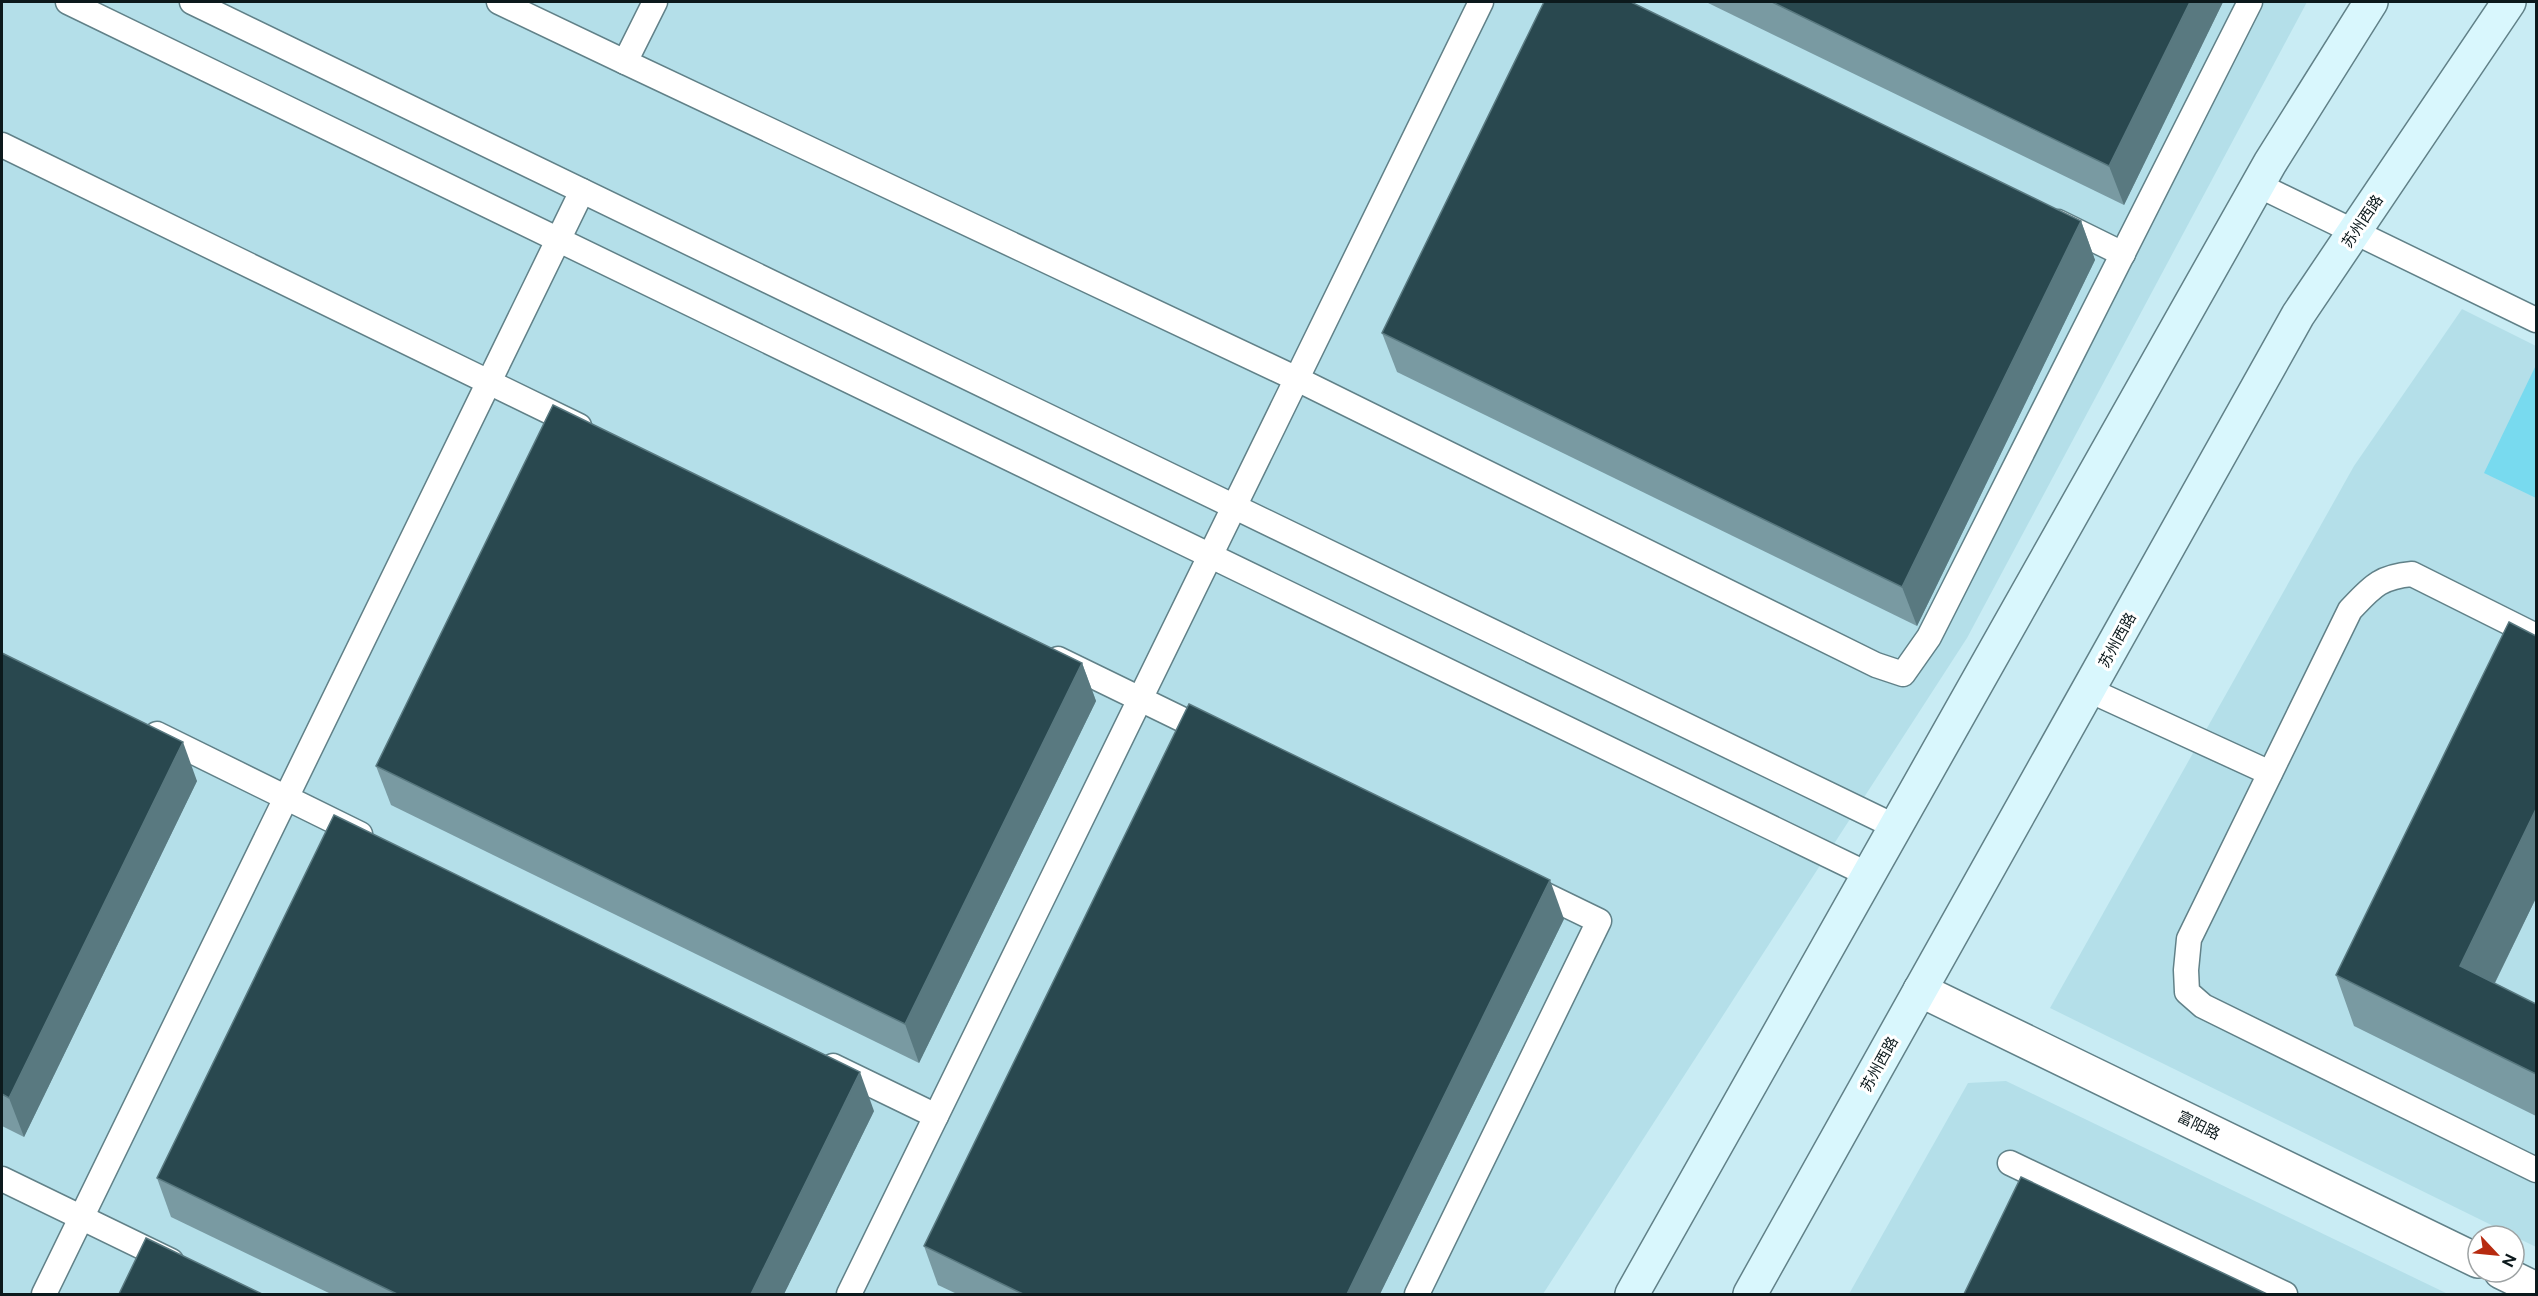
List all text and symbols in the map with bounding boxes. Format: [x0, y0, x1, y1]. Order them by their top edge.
street label: 苏州西路 [2338, 191, 2386, 251]
street label: 苏州西路 [2095, 610, 2139, 670]
street label: 苏州西路 [1857, 1034, 1901, 1094]
street label: 富阳路 [2175, 1107, 2223, 1143]
north arrow [2466, 1224, 2526, 1284]
text: N [2498, 1251, 2520, 1270]

